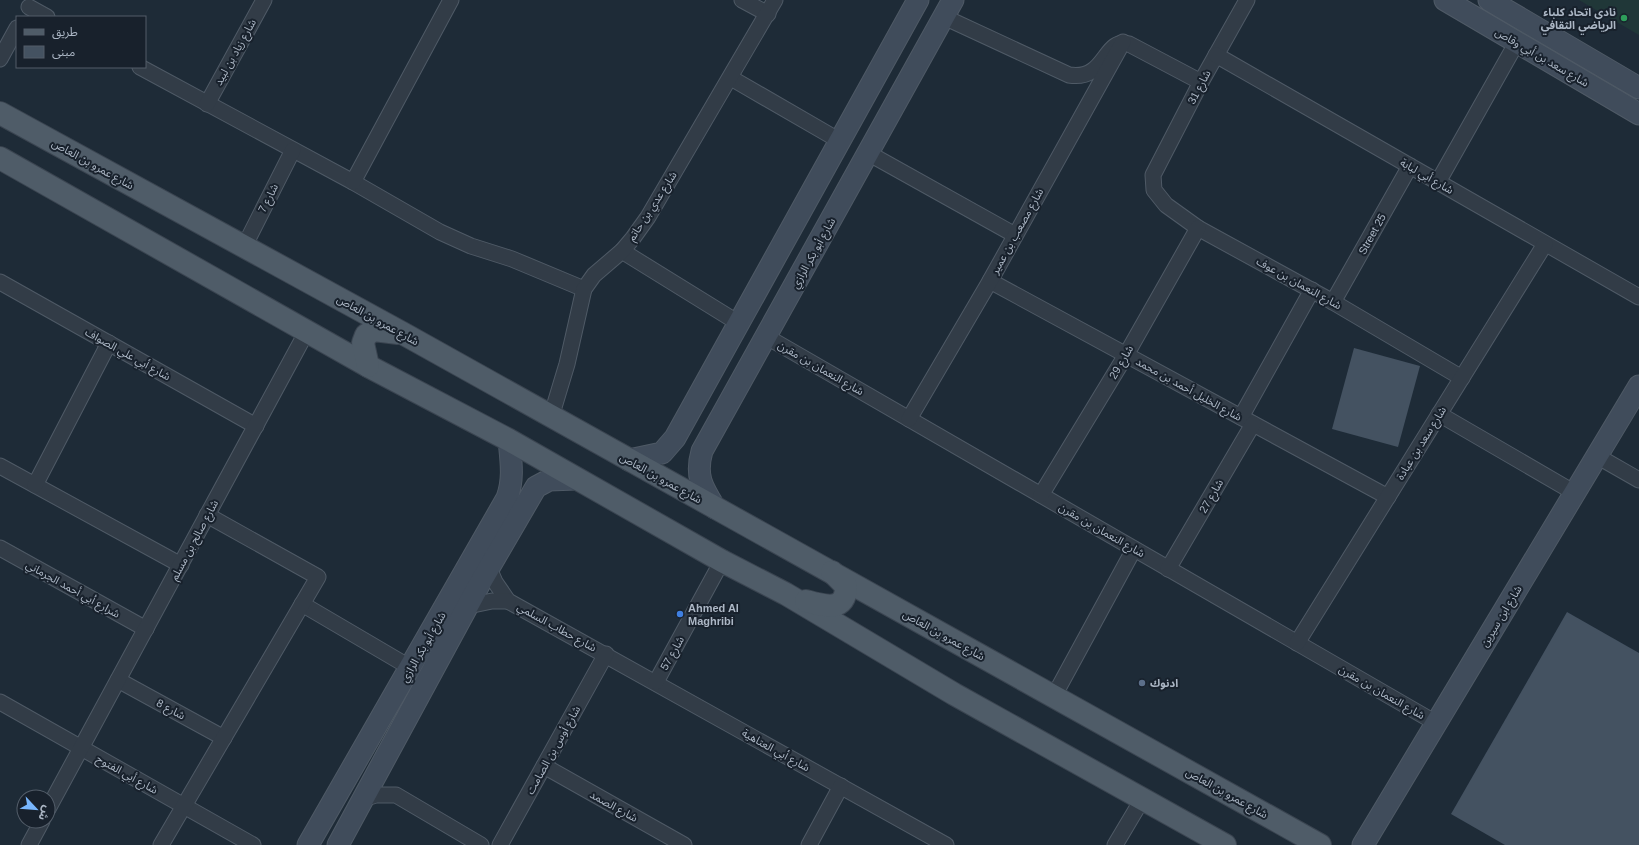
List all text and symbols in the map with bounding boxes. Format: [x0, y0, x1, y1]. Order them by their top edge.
place label: نادي اتحاد كلباء الرياضي الثقافي [1541, 6, 1616, 35]
marker: نادي اتحاد كلباء الرياضي الثقافي [1619, 13, 1629, 23]
legend [16, 16, 146, 68]
street label: شارع زياد بن لبيد [212, 17, 260, 88]
text: طريق [52, 25, 78, 40]
street label: شارع سعد بن أبي وقاص [1491, 25, 1591, 92]
text: مبنى [52, 45, 75, 59]
street label: شارع 31 [1185, 68, 1215, 107]
street label: شارع عمرو بن العاص [49, 137, 136, 193]
street label: شارع أبي لبابة [1397, 156, 1456, 199]
street label: شارع عدي بن حاتم [625, 169, 682, 245]
street label: شارع 7 [256, 181, 282, 215]
street label: شارع مصعب بن عمير [988, 186, 1047, 278]
street label: Street 25 [1356, 212, 1388, 256]
street label: شارع أبو بكر الرازي [788, 215, 841, 292]
street label: شارع النعمان بن عوف [1253, 255, 1344, 313]
street label: شارع عمرو بن العاص [334, 293, 421, 349]
street label: شارع أبي علي الصواف [82, 325, 173, 386]
street label: شارع النعمان بن مقرن [775, 339, 866, 399]
street label: شارع 29 [1107, 343, 1137, 382]
street label: شارع الخليل أحمد بن محمد [1133, 355, 1244, 425]
street label: شارع سعد بن عبادة [1394, 404, 1450, 483]
street label: شارع عمرو بن العاص [617, 451, 704, 507]
street label: شارع 27 [1197, 477, 1227, 516]
street label: شارع صالح بن مسلم [168, 497, 223, 584]
street label: شارع النعمان بن مقرن [1056, 501, 1147, 561]
street label: شرارع أبي أحمد الجرماني [22, 558, 123, 623]
street label: شارع ابن سيرين [1478, 583, 1526, 650]
street label: شارع حطاب السلمي [514, 600, 599, 657]
place label: Ahmed Al Maghribi [688, 602, 739, 627]
street label: شارع عمرو بن العاص [900, 608, 987, 664]
street label: شارع أبو بكر الرازي [398, 609, 451, 686]
marker: Ahmed Al Maghribi [675, 609, 685, 619]
street label: شارع 57 [658, 634, 688, 673]
street label: شارع النعمان بن مقرن [1336, 663, 1427, 723]
place label: ادنوك [1150, 677, 1178, 690]
marker: ادنوك [1137, 678, 1147, 688]
street label: شارع 8 [154, 697, 188, 723]
street label: شارع أوس بن الصامت [523, 703, 584, 797]
street label: شارع أبي العتاهية [738, 726, 812, 777]
street label: شارع أبي الفتوح [92, 752, 160, 799]
street label: شارع عمرو بن العاص [1183, 766, 1270, 822]
street label: شارع الصمد [587, 788, 640, 826]
north arrow [16, 789, 56, 829]
text: ش [35, 804, 54, 823]

